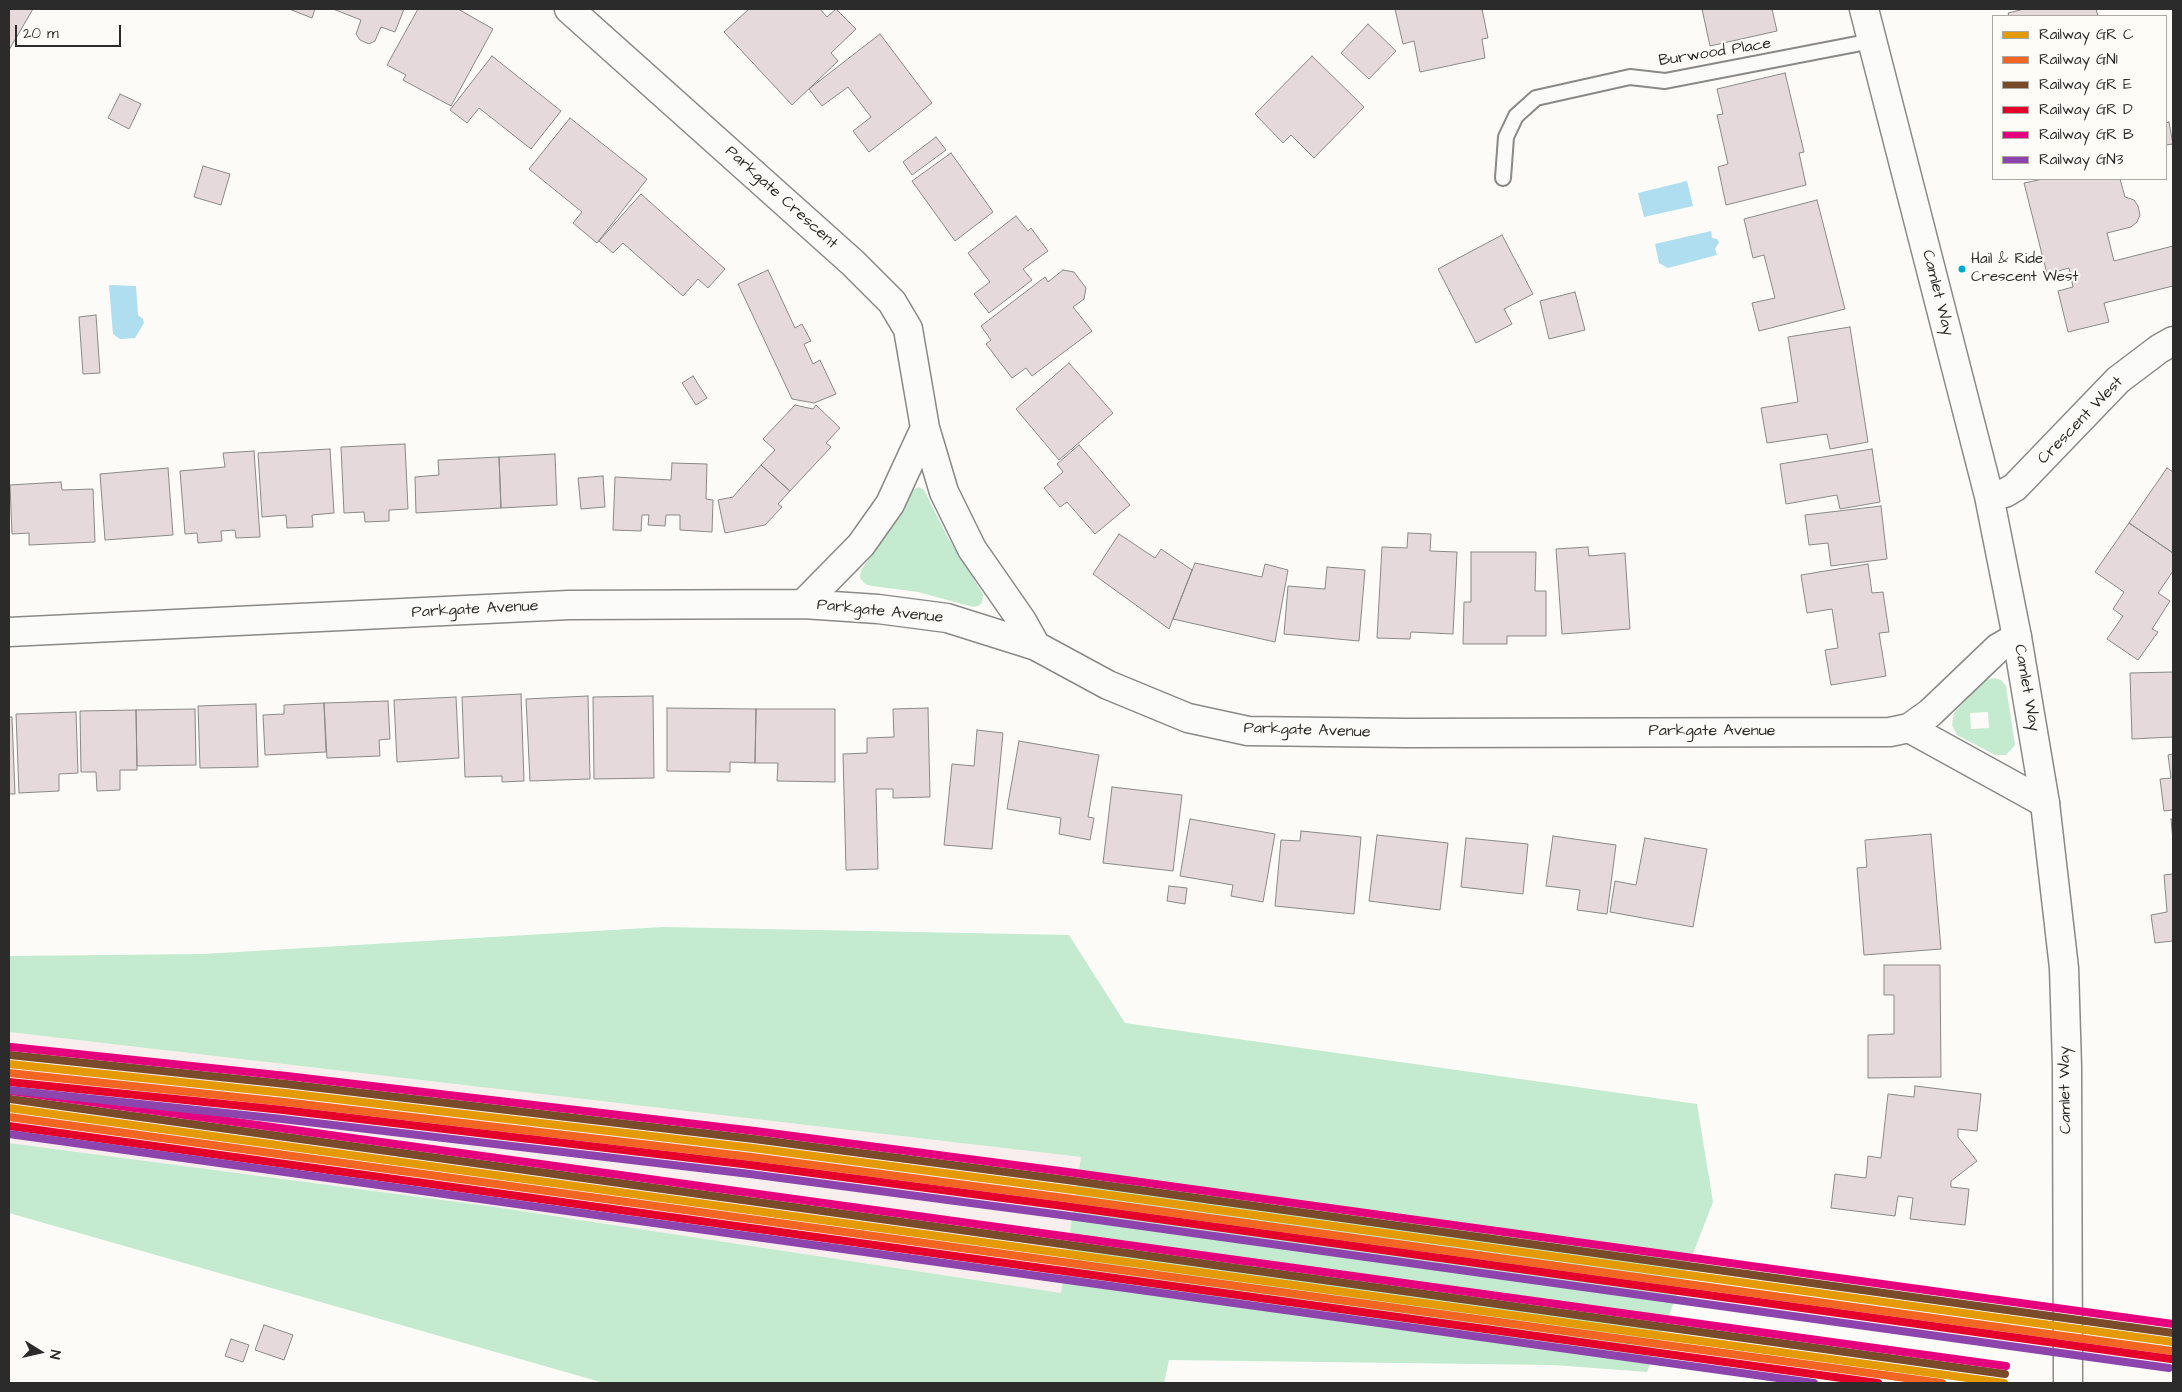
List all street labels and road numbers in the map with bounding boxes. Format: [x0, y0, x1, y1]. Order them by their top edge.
street label: Burwood Place [1657, 35, 1773, 71]
street label: Parkgate Crescent [721, 142, 841, 254]
street label: Camlet Way [1917, 248, 1957, 338]
street label: Crescent West [2034, 373, 2128, 469]
street label: Parkgate Avenue [816, 596, 944, 628]
street label: Parkgate Avenue [411, 597, 539, 623]
street label: Camlet Way [2009, 643, 2043, 733]
street label: Parkgate Avenue [1243, 719, 1371, 743]
street label: Parkgate Avenue [1649, 722, 1775, 742]
street label: Camlet Way [2056, 1046, 2076, 1134]

